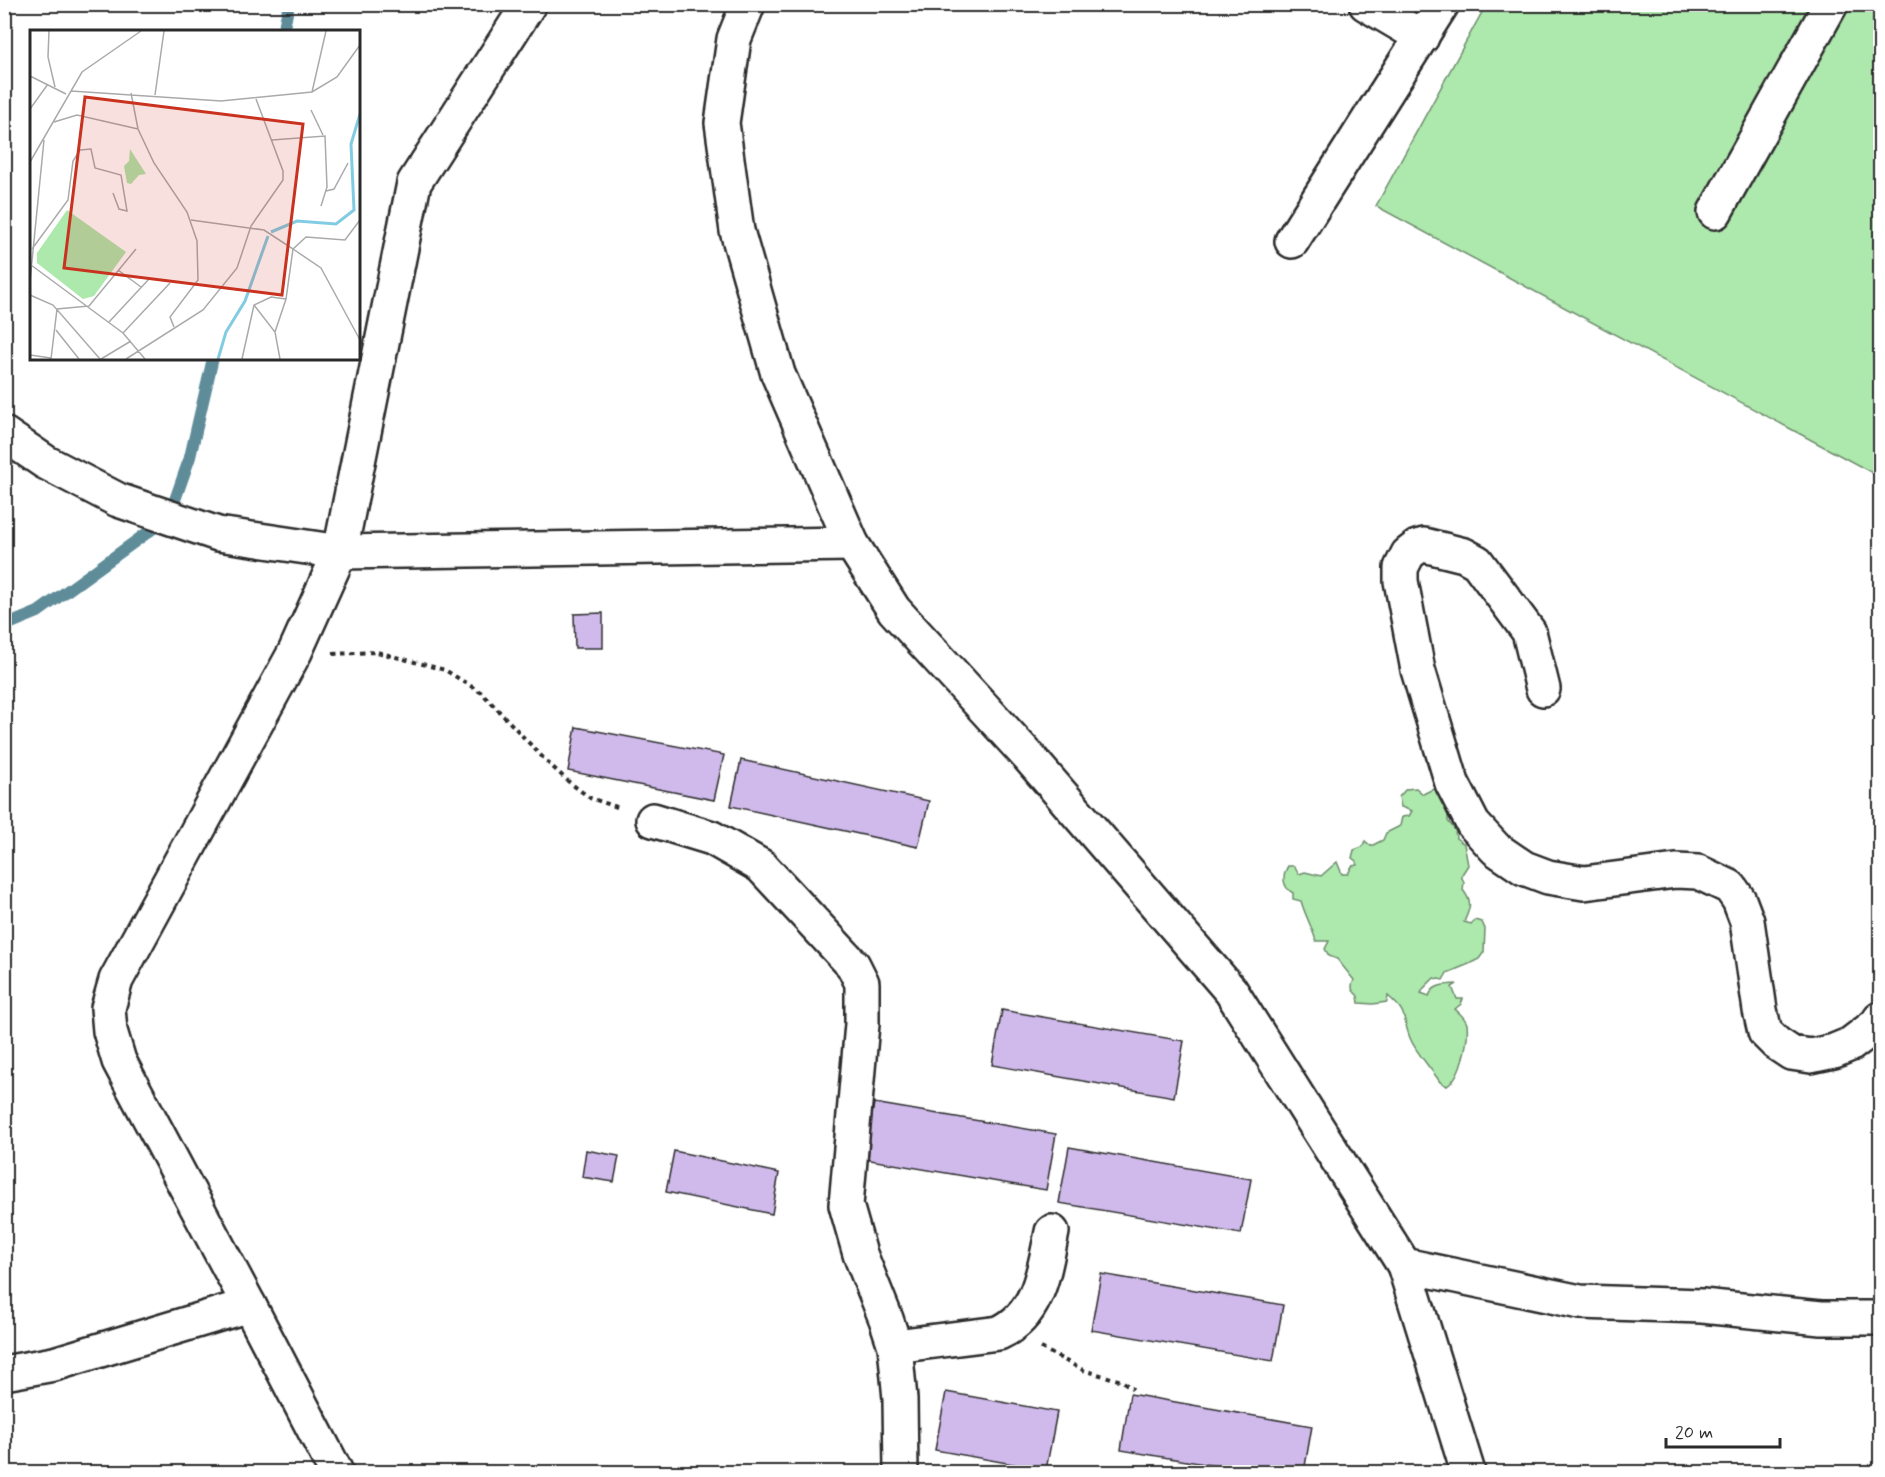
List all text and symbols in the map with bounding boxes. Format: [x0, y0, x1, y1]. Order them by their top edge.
inset map [30, 30, 360, 360]
scale bar [1666, 1411, 1780, 1449]
text: 20 m [1675, 1421, 1713, 1445]

